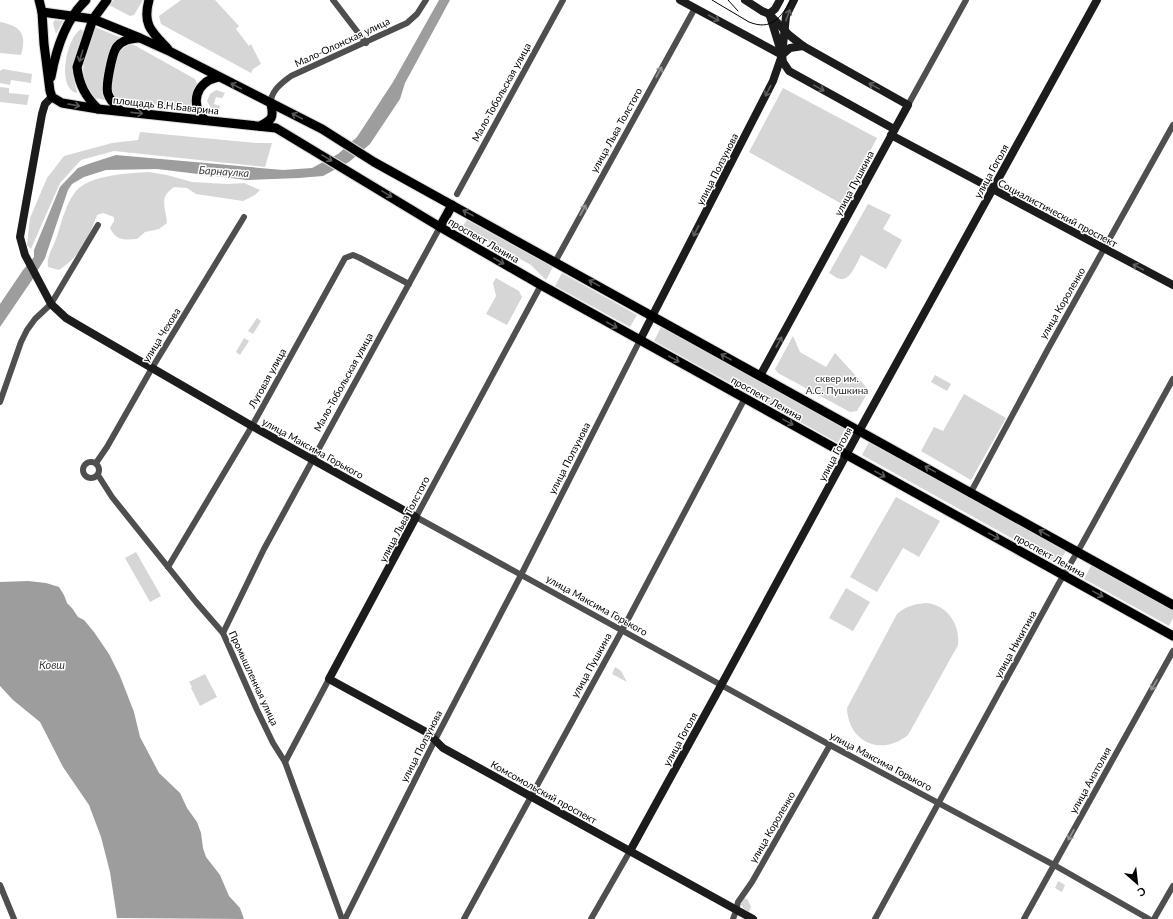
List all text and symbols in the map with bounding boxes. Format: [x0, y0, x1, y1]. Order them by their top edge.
one-way arrow [784, 9, 792, 21]
street label: Мало-Олонская улица [292, 15, 392, 69]
one-way arrow [708, 15, 720, 22]
street label: Мало-Тобольская улица [469, 41, 533, 143]
one-way arrow [77, 49, 84, 62]
one-way arrow [656, 66, 664, 78]
one-way arrow [231, 82, 243, 89]
one-way arrow [868, 82, 880, 89]
street label: улица Льва Толстого [588, 85, 644, 175]
one-way arrow [763, 85, 771, 97]
one-way arrow [813, 85, 825, 92]
street label: площадь В.Н.Баварина [113, 93, 219, 117]
one-way arrow [68, 101, 81, 109]
one-way arrow [130, 109, 143, 117]
one-way arrow [291, 112, 303, 119]
street label: улица Ползунова [694, 131, 740, 207]
street label: улица Гоголя [971, 142, 1011, 200]
street label: улица Пушкина [832, 148, 876, 218]
one-way arrow [321, 154, 333, 162]
water label: Барнаулка [198, 163, 250, 179]
street label: Социалистический проспект [996, 176, 1120, 250]
one-way arrow [381, 191, 393, 199]
one-way arrow [580, 204, 588, 216]
one-way arrow [462, 209, 474, 217]
street label: проспект Ленина [446, 215, 522, 265]
one-way arrow [692, 225, 699, 237]
one-way arrow [493, 257, 505, 265]
one-way arrow [1133, 263, 1145, 270]
street label: улица Короленко [1037, 265, 1087, 341]
one-way arrow [588, 279, 600, 287]
street label: улица Чехова [140, 306, 183, 364]
one-way arrow [606, 321, 618, 329]
street label: Мало-Тобольская улица [311, 331, 375, 433]
one-way arrow [775, 336, 783, 348]
street label: Луговая улица [245, 346, 288, 411]
one-way arrow [720, 352, 732, 360]
one-way arrow [668, 356, 680, 364]
park label: сквер им. А.С. Пушкина [806, 372, 868, 396]
street label: проспект Ленина [729, 373, 805, 423]
street label: улица Максима Горького [260, 415, 366, 481]
one-way arrow [781, 419, 793, 427]
street label: улица Ползунова [546, 420, 592, 496]
street label: улица Гоголя [816, 425, 854, 483]
one-way arrow [924, 465, 936, 473]
one-way arrow [874, 470, 886, 478]
street label: улица Льва Толстого [376, 474, 432, 564]
one-way arrow [1038, 528, 1050, 536]
street label: проспект Ленина [1012, 530, 1088, 580]
one-way arrow [988, 533, 1000, 541]
street label: улица Максима Горького [544, 572, 650, 638]
one-way arrow [1092, 591, 1104, 598]
street label: улица Никитина [991, 608, 1039, 680]
street label: Промышленная улица [227, 629, 281, 727]
street label: улица Пушкина [568, 631, 614, 699]
water label: Ковш [39, 658, 65, 671]
one-way arrow [1149, 678, 1157, 690]
street label: улица Ползунова [398, 708, 444, 784]
street label: улица Гоголя [660, 710, 700, 768]
street label: улица Максима Горького [828, 729, 934, 793]
street label: улица Анатолия [1067, 745, 1113, 815]
street label: Комсомольский проспект [489, 758, 599, 826]
street label: улица Короленко [747, 789, 797, 865]
one-way arrow [1067, 829, 1074, 841]
north arrow [1117, 863, 1157, 903]
text: С [1135, 885, 1148, 900]

